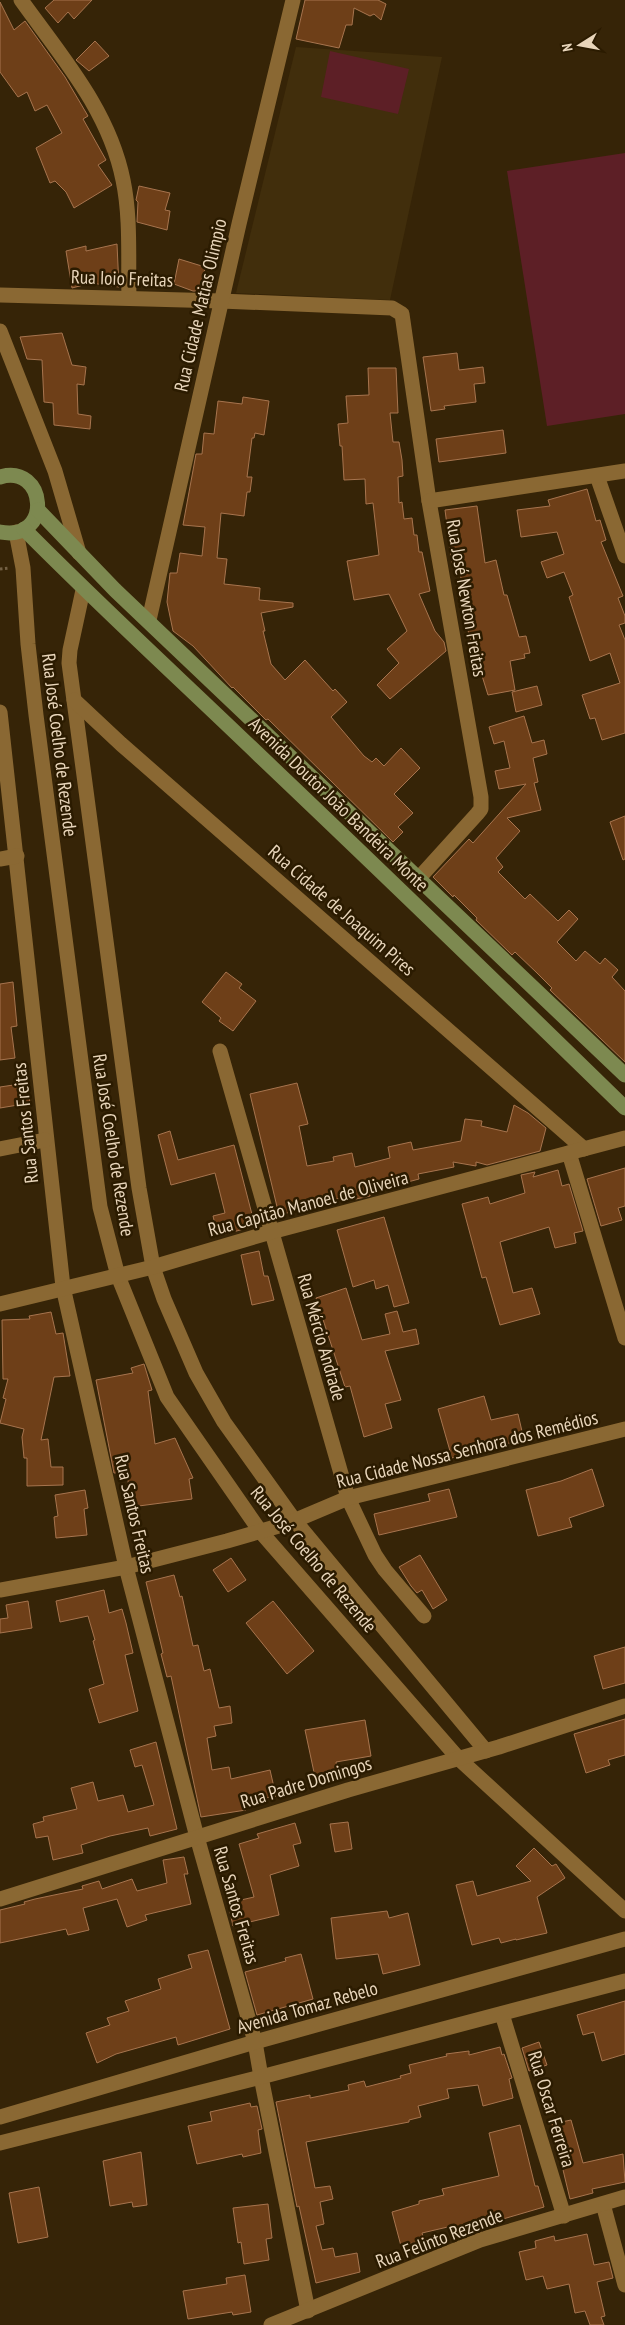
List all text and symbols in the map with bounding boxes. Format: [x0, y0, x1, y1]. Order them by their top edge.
north arrow [555, 20, 605, 70]
text: N [558, 42, 577, 53]
street label: Rua Cidade Matias Olimpio [168, 216, 232, 394]
street label: Rua Ioio Freitas [70, 264, 174, 292]
street label: Rua José Newton Freitas [441, 518, 493, 678]
street label: Rua José Coelho de Rezende [37, 652, 83, 838]
street label: Avenida Doutor João Bandeira Monte [244, 712, 434, 896]
street label: Rua Cidade de Joaquim Pires [263, 839, 421, 981]
street label: Rua José Coelho de Rezende [88, 1052, 140, 1238]
street label: Rua Santos Freitas [7, 1062, 43, 1184]
street label: Rua Capitão Manoel de Oliveira [205, 1165, 411, 1241]
street label: Rua Mércio Andrade [292, 1271, 352, 1404]
street label: Rua Cidade Nossa Senhora dos Remédios [334, 1405, 600, 1493]
street label: Rua Santos Freitas [110, 1452, 160, 1576]
street label: Rua José Coelho de Rezende [246, 1481, 383, 1637]
street label: Rua Padre Domingos [238, 1751, 374, 1813]
street label: Rua Santos Freitas [209, 1843, 265, 1967]
street label: Avenida Tomaz Rebelo [234, 1975, 380, 2039]
street label: Rua Oscar Ferreira [523, 2048, 581, 2170]
street label: Rua Felinto Rezende [372, 2203, 506, 2273]

